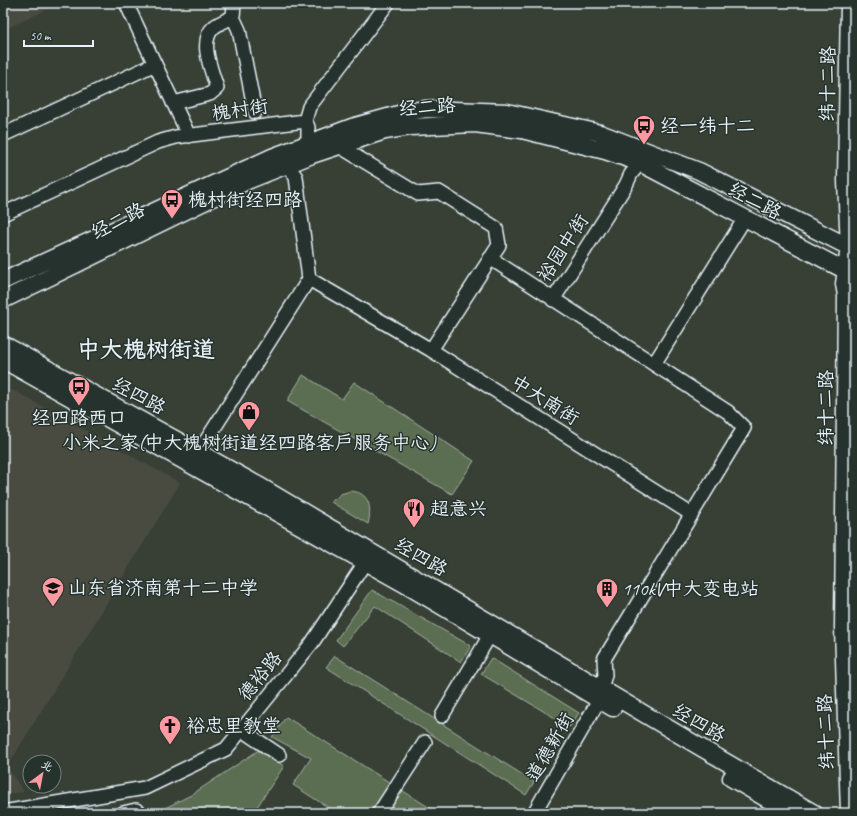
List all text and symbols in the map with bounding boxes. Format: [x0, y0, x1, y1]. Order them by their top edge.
scale bar [24, 22, 93, 48]
text: 50 m [30, 28, 52, 44]
street label: 纬十二路 [815, 46, 841, 122]
street label: 经二路 [398, 93, 456, 121]
street label: 槐村街 [210, 94, 270, 126]
bus stop icon: 经一纬十二 [631, 113, 657, 146]
place label: 经一纬十二 [660, 114, 755, 138]
street label: 经二路 [724, 177, 786, 225]
bus stop icon: 槐村街经四路 [159, 187, 185, 220]
place label: 槐村街经四路 [188, 188, 302, 212]
street label: 经二路 [87, 197, 149, 245]
street label: 裕园中街 [532, 210, 594, 286]
district label: 中大槐树街道 [77, 335, 215, 364]
street label: 中大南街 [506, 370, 584, 430]
street label: 纬十二路 [814, 370, 838, 446]
street label: 经四路 [108, 372, 170, 420]
bus stop icon: 经四路西口 [66, 374, 92, 407]
shop icon: 小米之家(中大槐树街道经四路客户服务中心) [236, 399, 262, 432]
place label: 经四路西口 [31, 406, 127, 430]
place label: 小米之家(中大槐树街道经四路客户服务中心) [62, 431, 437, 455]
restaurant icon: 超意兴 [401, 496, 427, 529]
place label: 超意兴 [430, 497, 487, 521]
street label: 经四路 [390, 532, 452, 582]
school or university icon: 山东省济南第十二中学 [40, 575, 66, 608]
place label: 山东省济南第十二中学 [68, 576, 258, 600]
building icon: 110kV中大变电站 [594, 576, 620, 609]
place label: 110kV中大变电站 [622, 577, 759, 601]
street label: 德裕路 [233, 646, 287, 706]
street label: 纬十二路 [813, 694, 839, 770]
street label: 经四路 [668, 698, 730, 748]
street label: 道德新街 [521, 708, 579, 786]
church icon: 裕忠里教堂 [157, 713, 183, 746]
place label: 裕忠里教堂 [186, 714, 281, 738]
north arrow [22, 754, 62, 794]
text: 北 [39, 757, 56, 774]

